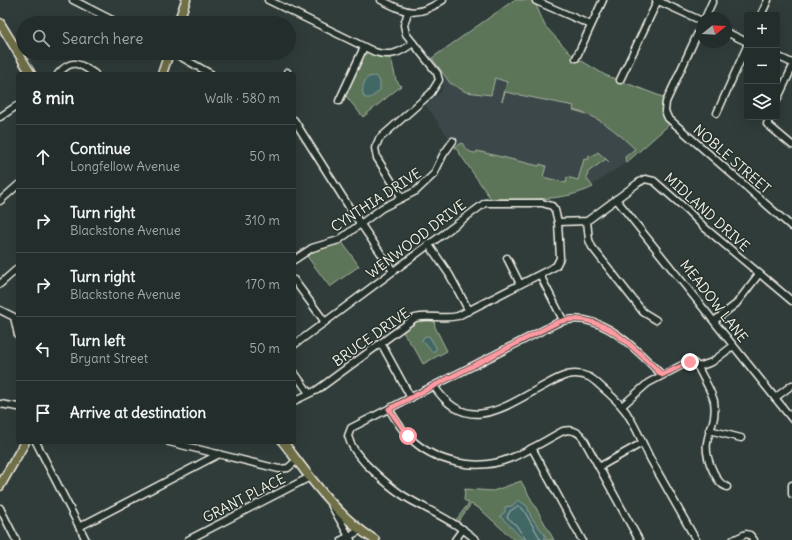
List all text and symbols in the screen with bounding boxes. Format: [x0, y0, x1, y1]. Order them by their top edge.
north arrow [696, 12, 732, 48]
map controls [744, 12, 780, 120]
button: + [744, 12, 780, 48]
search box [16, 16, 296, 60]
icon: search [30, 27, 52, 49]
text: Search here [62, 29, 143, 48]
button: − [744, 48, 780, 84]
button: layers [744, 84, 780, 120]
text: 8 min [32, 87, 74, 109]
text: Walk · 580 m [205, 90, 280, 107]
street label: NOBLE STREET [690, 121, 774, 197]
text: Continue [70, 139, 131, 158]
icon: ahead [32, 146, 54, 168]
text: 50 m [249, 148, 280, 165]
text: Longfellow Avenue [70, 158, 180, 175]
street label: CYNTHIA DRIVE [327, 164, 425, 236]
street label: MIDLAND DRIVE [661, 169, 753, 255]
street label: WENWOOD DRIVE [363, 196, 469, 282]
text: Turn right [70, 203, 135, 222]
icon: right [32, 210, 54, 232]
text: 310 m [245, 212, 280, 229]
text: Blackstone Avenue [70, 222, 181, 239]
street label: MEADOW LANE [676, 256, 752, 346]
text: Turn right [70, 267, 135, 286]
icon: right [32, 274, 54, 296]
text: 170 m [245, 276, 280, 293]
text: Blackstone Avenue [70, 286, 181, 303]
street label: BRUCE DRIVE [329, 304, 413, 370]
text: Turn left [70, 331, 125, 350]
icon: left [32, 338, 54, 360]
text: 50 m [249, 340, 280, 357]
text: Bryant Street [70, 350, 148, 367]
route end [681, 353, 699, 371]
icon: arrive [32, 402, 54, 424]
text: Arrive at destination [70, 403, 206, 422]
route start [399, 427, 417, 445]
street label: GRANT PLACE [200, 469, 288, 527]

